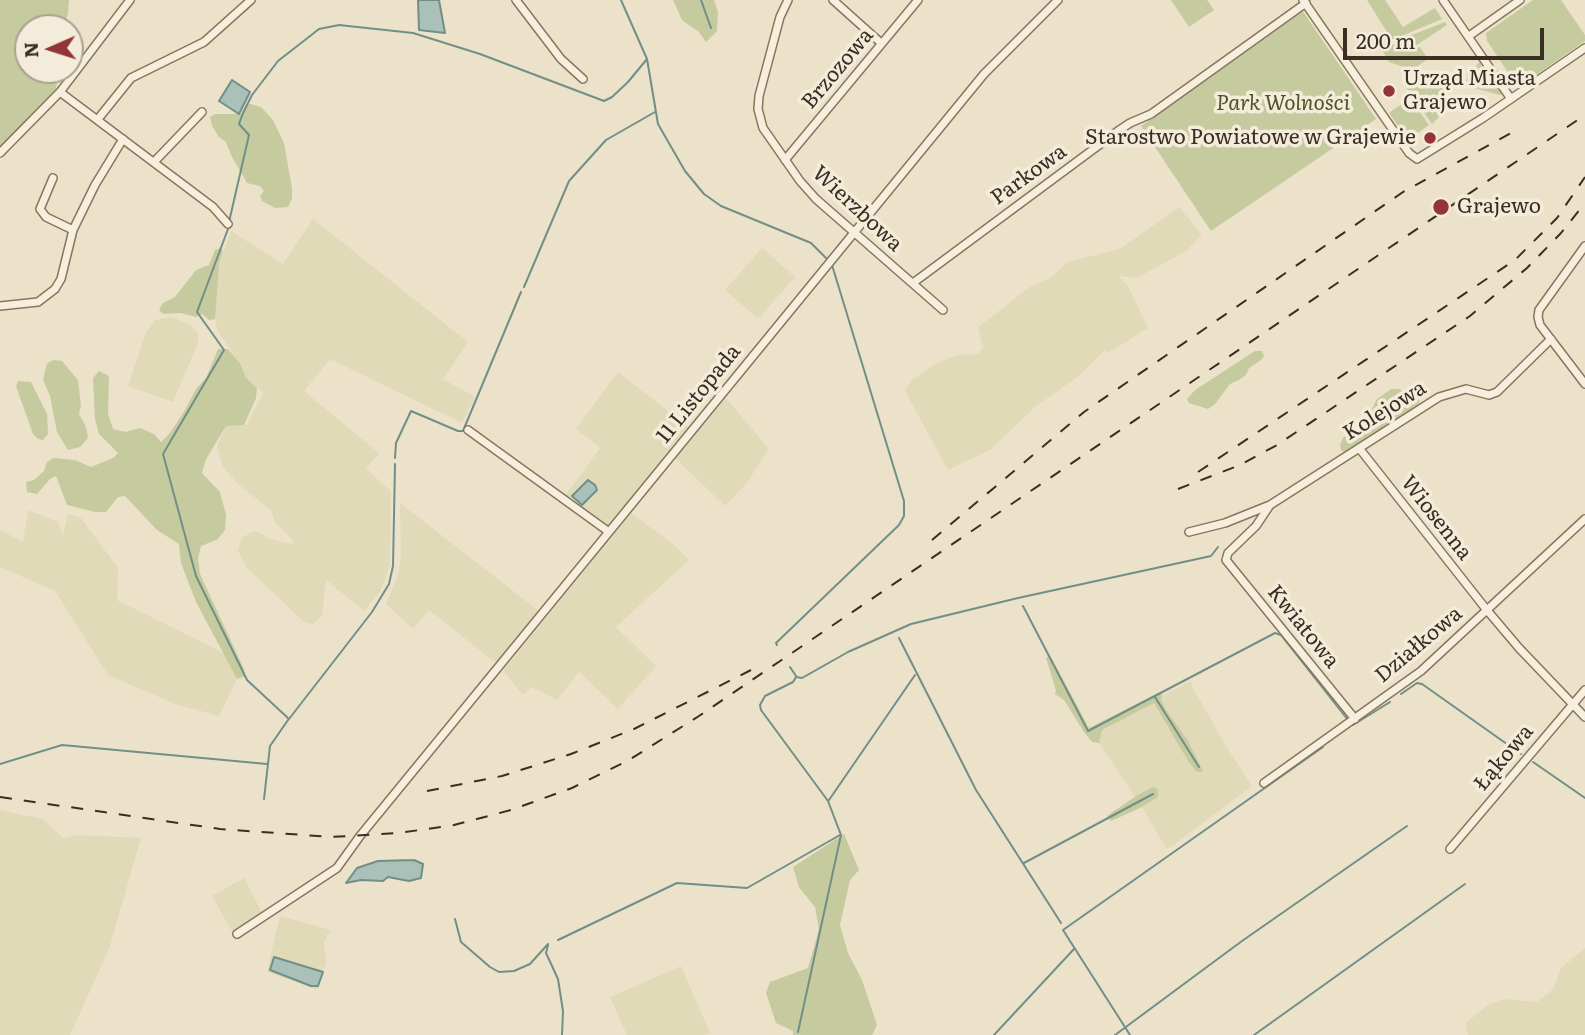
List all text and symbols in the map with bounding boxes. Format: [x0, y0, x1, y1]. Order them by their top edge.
north arrow [14, 14, 84, 84]
scale bar [1347, 14, 1548, 58]
street label: Brzozowa [797, 23, 879, 115]
text: 200 m [1356, 24, 1416, 55]
text: N [16, 41, 44, 59]
place label: Urząd Miasta Grajewo [1403, 66, 1536, 116]
marker: Urząd Miasta Grajewo [1381, 83, 1397, 99]
park label: Park Wolności [1216, 91, 1350, 117]
place label: Starostwo Powiatowe w Grajewie [1085, 125, 1416, 151]
marker: Starostwo Powiatowe w Grajewie [1422, 130, 1438, 146]
street label: Parkowa [986, 139, 1072, 211]
street label: Wierzbowa [807, 161, 907, 257]
place label: Grajewo [1457, 194, 1541, 220]
marker: Grajewo [1431, 197, 1451, 217]
street label: 11 Listopada [652, 340, 746, 448]
street label: Kolejowa [1339, 376, 1431, 446]
street label: Wiosenna [1395, 471, 1477, 565]
street label: Kwiatowa [1262, 580, 1344, 674]
street label: Działkowa [1371, 601, 1467, 689]
street label: Łąkowa [1469, 720, 1539, 796]

